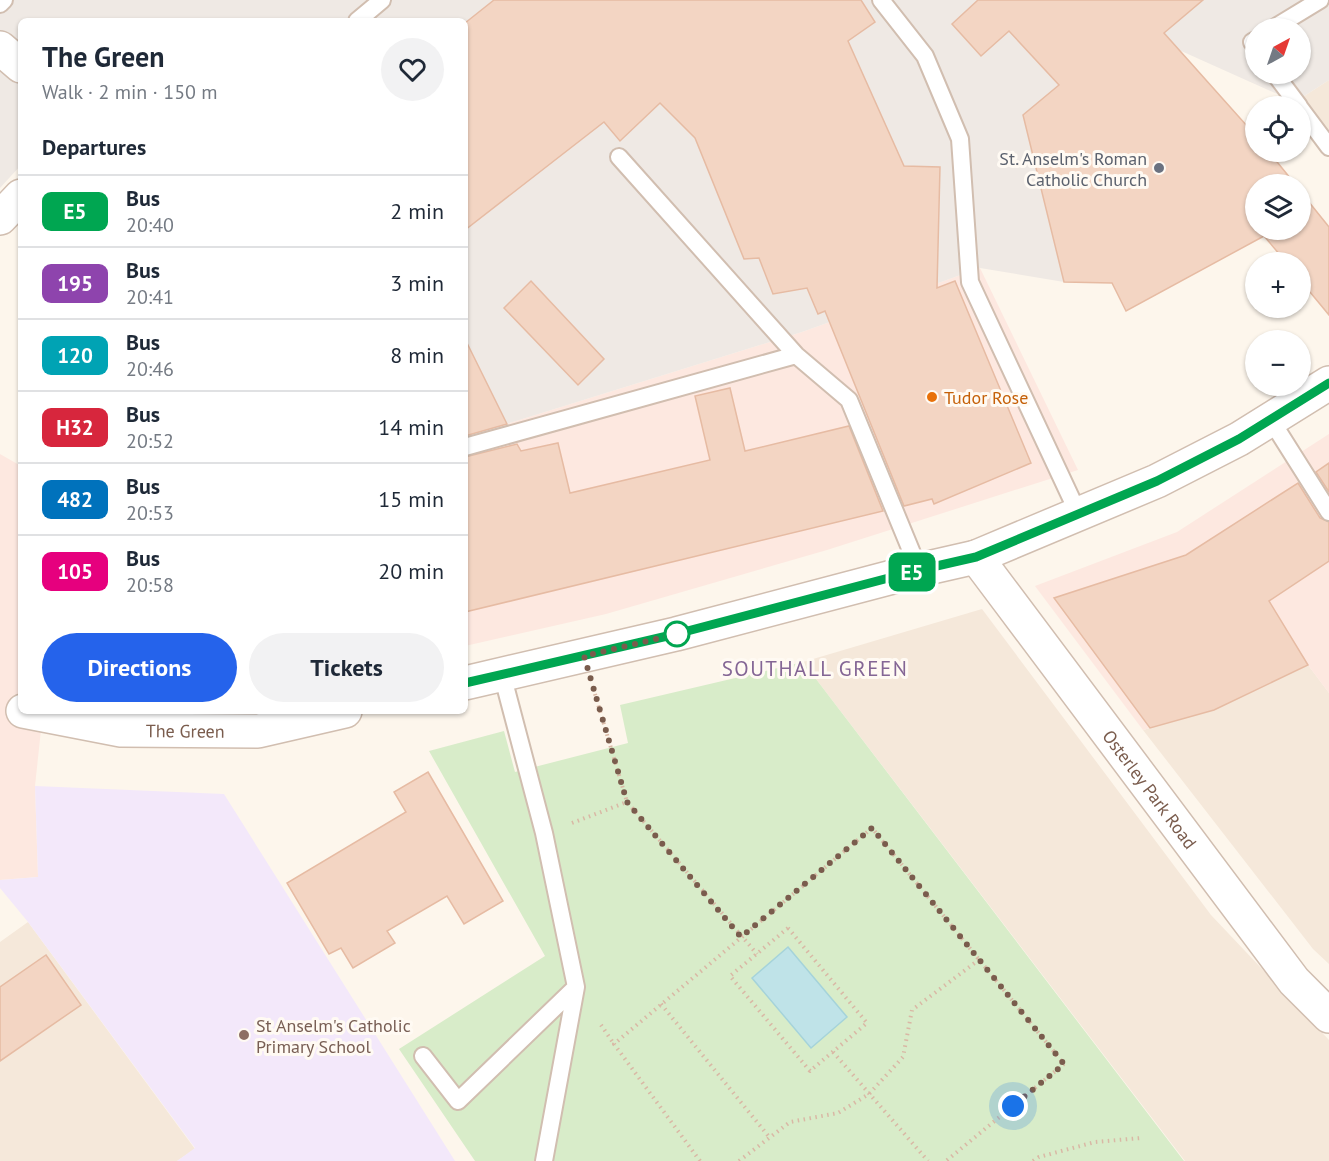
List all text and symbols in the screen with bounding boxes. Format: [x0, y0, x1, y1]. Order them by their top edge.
north arrow [1245, 18, 1311, 84]
map controls [1245, 18, 1311, 396]
text: The Green [42, 38, 165, 75]
button: heart [381, 38, 444, 101]
text: Walk · 2 min · 150 m [42, 79, 218, 105]
button: locate [1245, 96, 1311, 162]
text: Departures [42, 133, 146, 161]
place label: St. Anselm's Roman Catholic Church [999, 147, 1147, 191]
marker: St. Anselm's Roman Catholic Church [1152, 161, 1166, 175]
button: layers [1245, 174, 1311, 240]
text: Bus [126, 184, 160, 212]
text: 2 min [390, 197, 444, 225]
text: E5 [64, 198, 86, 225]
text: 20:40 [126, 212, 174, 238]
button: + [1245, 252, 1311, 318]
text: Bus [126, 256, 160, 284]
text: 3 min [390, 269, 444, 297]
text: 195 [57, 270, 93, 297]
text: 20:41 [126, 284, 174, 310]
text: Bus [126, 328, 160, 356]
button: − [1245, 330, 1311, 396]
text: 8 min [390, 341, 444, 369]
text: 120 [57, 342, 93, 369]
text: 20:46 [126, 356, 174, 382]
place label: Tudor Rose [944, 386, 1028, 409]
marker: Tudor Rose [925, 390, 939, 404]
text: Bus [126, 400, 160, 428]
text: 14 min [378, 413, 444, 441]
text: H32 [56, 414, 94, 441]
text: 20:52 [126, 428, 174, 454]
text: Bus [126, 472, 160, 500]
text: 15 min [378, 485, 444, 513]
text: 482 [57, 486, 93, 513]
text: 20:53 [126, 500, 174, 526]
text: Bus [126, 544, 160, 572]
line badge: E5 [885, 552, 939, 592]
text: 20 min [378, 557, 444, 585]
text: 105 [57, 558, 93, 585]
text: E5 [901, 559, 923, 586]
text: 20:58 [126, 572, 174, 598]
unlabelled marker [664, 621, 690, 647]
button: Directions [42, 633, 237, 702]
button: Tickets [249, 633, 444, 702]
district label: SOUTHALL GREEN [722, 655, 908, 682]
street label: The Green [146, 719, 225, 742]
street label: Osterley Park Road [1098, 725, 1202, 853]
place label: St Anselm's Catholic Primary School [256, 1014, 411, 1058]
marker: St Anselm's Catholic Primary School [237, 1028, 251, 1042]
your location [998, 1091, 1028, 1121]

